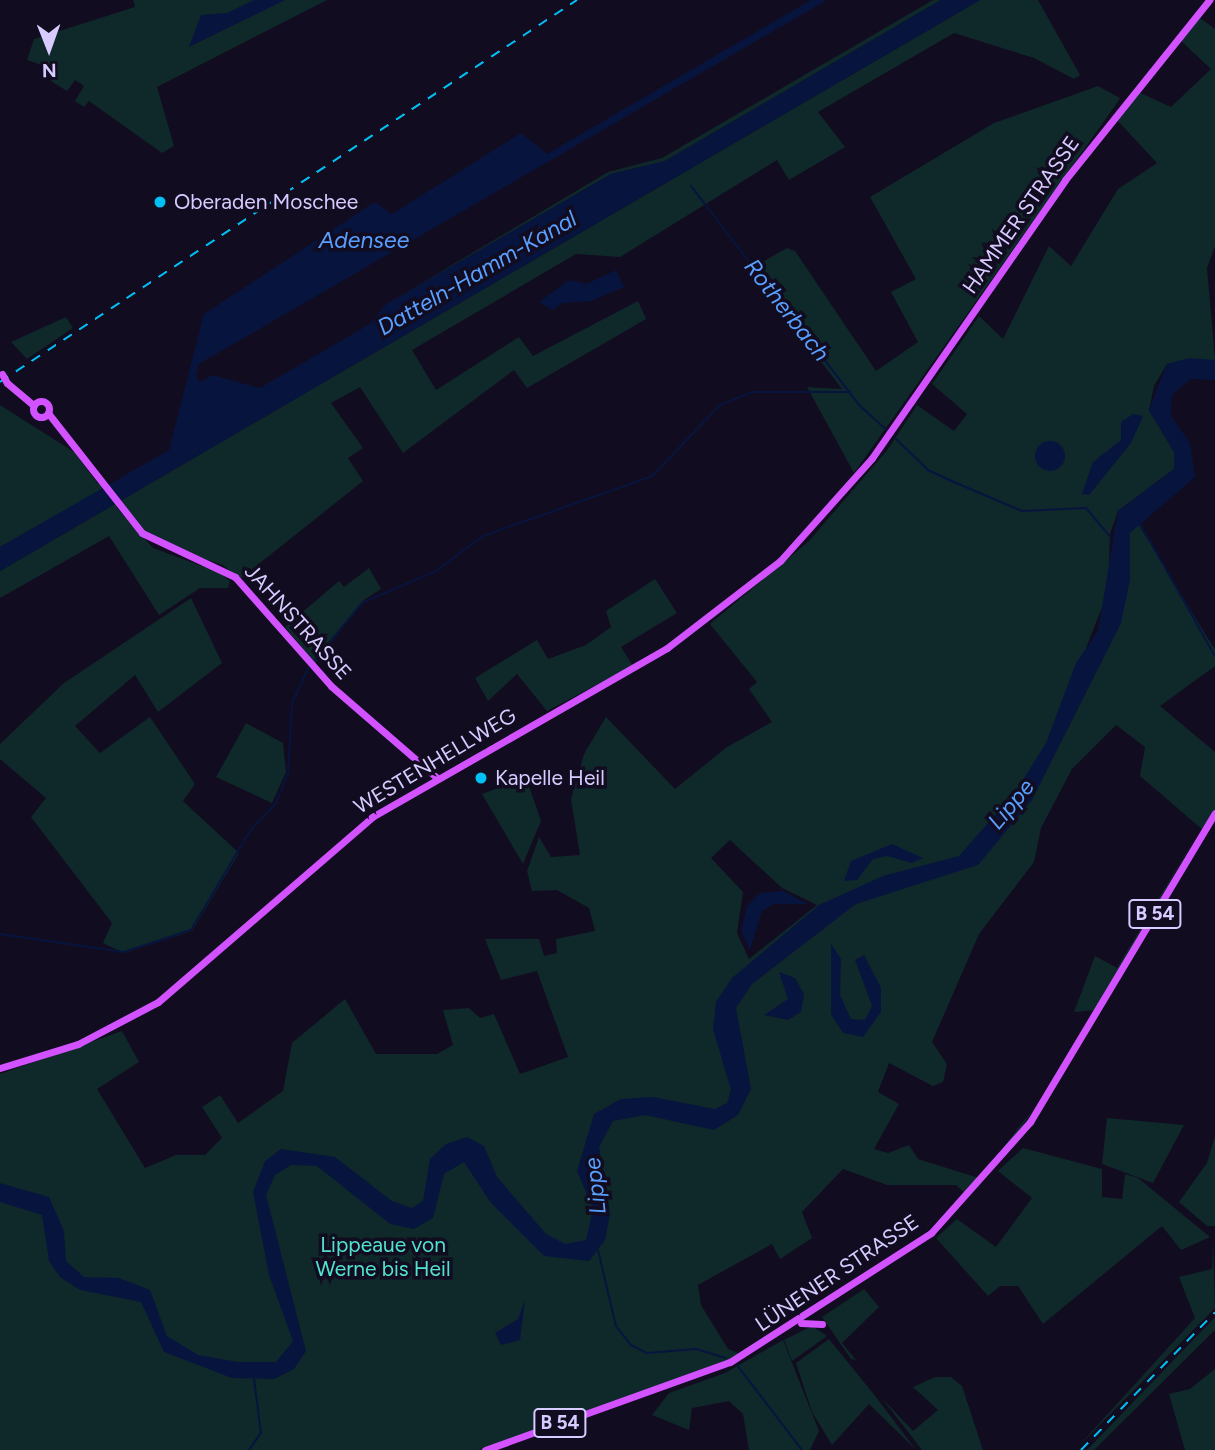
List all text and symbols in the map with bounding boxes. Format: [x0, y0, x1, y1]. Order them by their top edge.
north arrow [14, 14, 84, 84]
text: N [42, 59, 57, 82]
street label: HAMMER STRASSE [957, 131, 1085, 299]
place label: Oberaden Moschee [174, 189, 358, 215]
marker: Oberaden Moschee [152, 194, 168, 210]
water label: Datteln-Hamm-Kanal [372, 205, 582, 341]
water label: Adensee [319, 226, 409, 254]
water label: Rotherbach [738, 253, 836, 367]
street label: JAHNSTRASSE [239, 559, 357, 685]
street label: WESTENHELLWEG [349, 703, 521, 819]
place label: Kapelle Heil [495, 765, 605, 791]
marker: Kapelle Heil [473, 770, 489, 786]
water label: Lippe [982, 773, 1040, 835]
road number: B 54 [1127, 898, 1183, 930]
water label: Lippe [578, 1156, 612, 1216]
street label: LÜNENER STRASSE [751, 1209, 923, 1337]
park label: Lippeaue von Werne bis Heil [315, 1232, 451, 1282]
road number: B 54 [532, 1408, 588, 1438]

